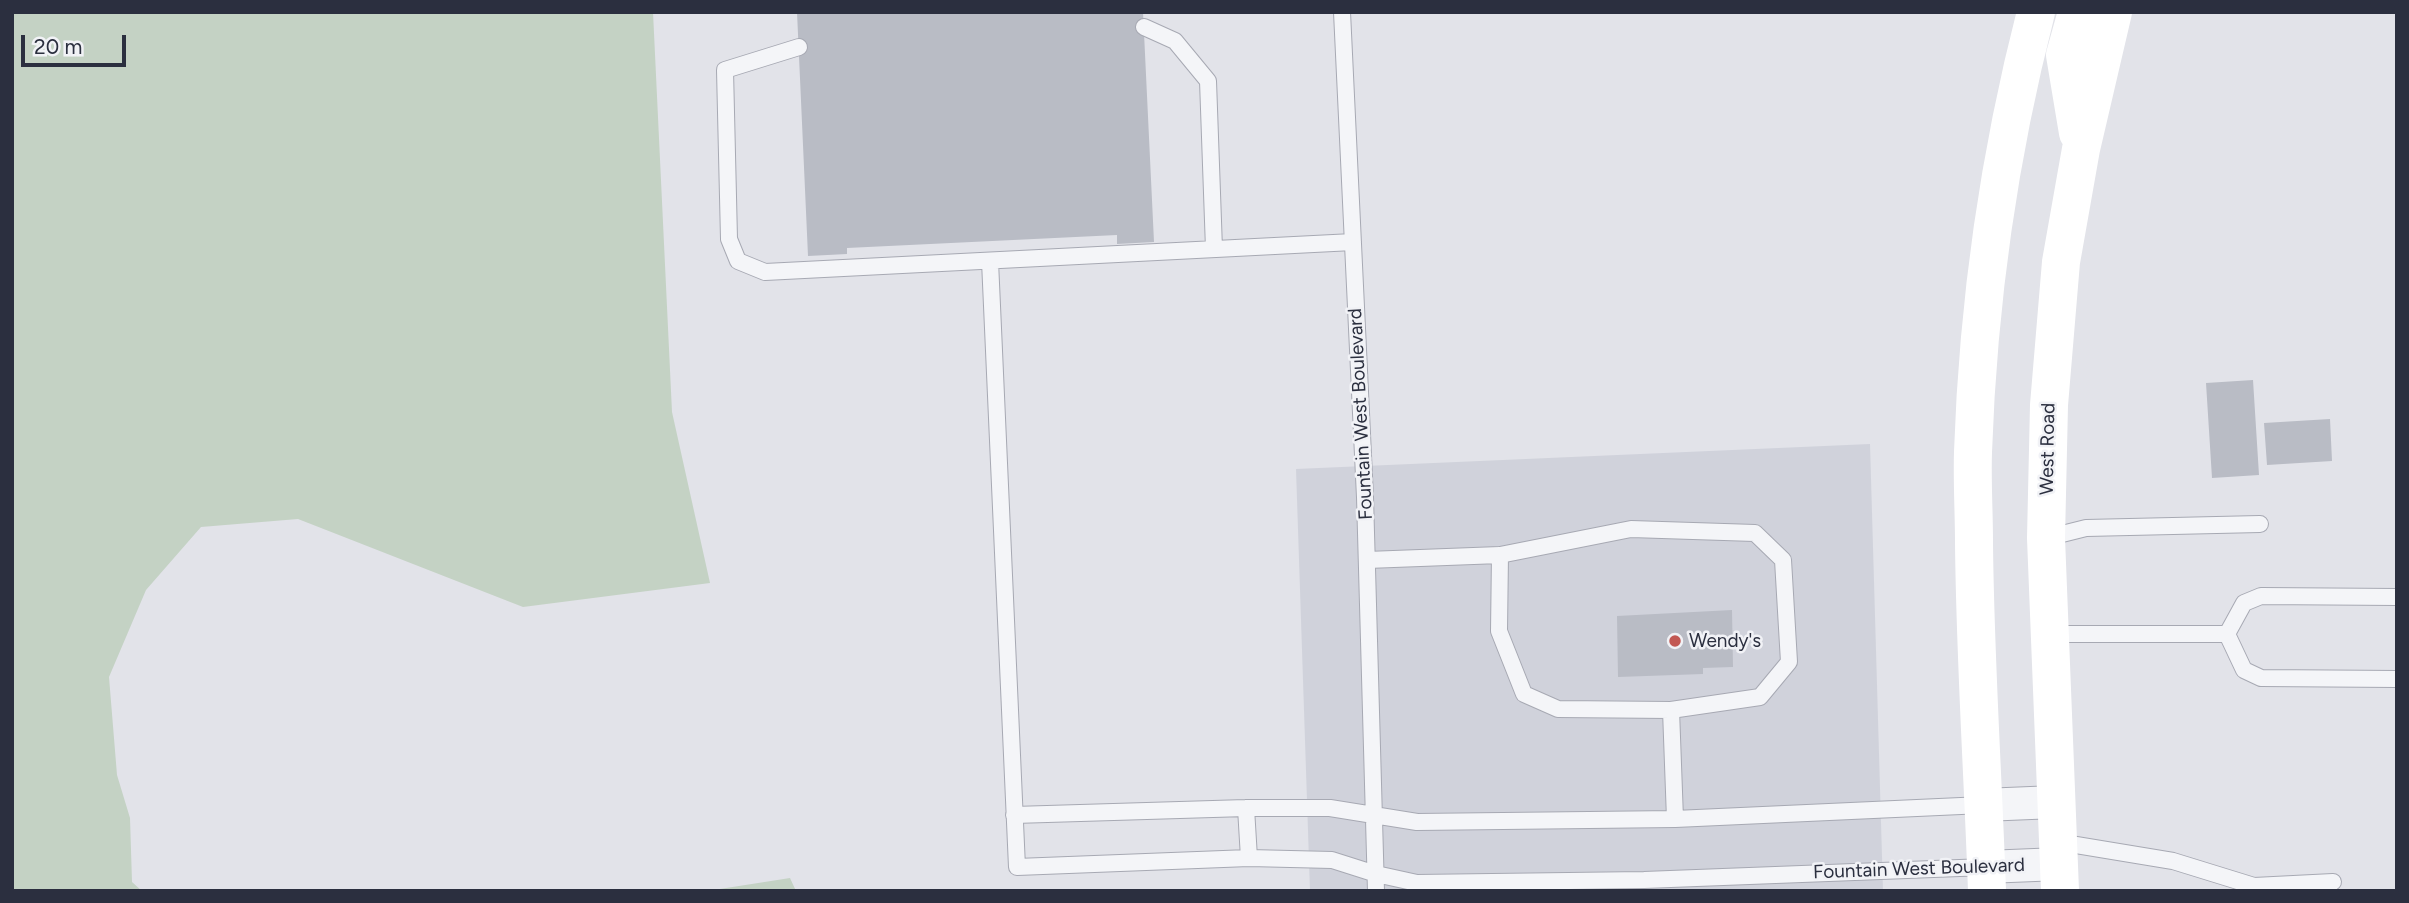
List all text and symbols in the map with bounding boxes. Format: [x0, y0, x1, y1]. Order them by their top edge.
scale bar [24, 21, 130, 65]
text: 20 m [34, 34, 82, 59]
street label: Fountain West Boulevard [1344, 308, 1378, 520]
street label: West Road [2036, 403, 2060, 495]
place label: Wendy's [1689, 630, 1761, 652]
marker: Wendy's [1667, 633, 1683, 649]
street label: Fountain West Boulevard [1813, 854, 2025, 884]

